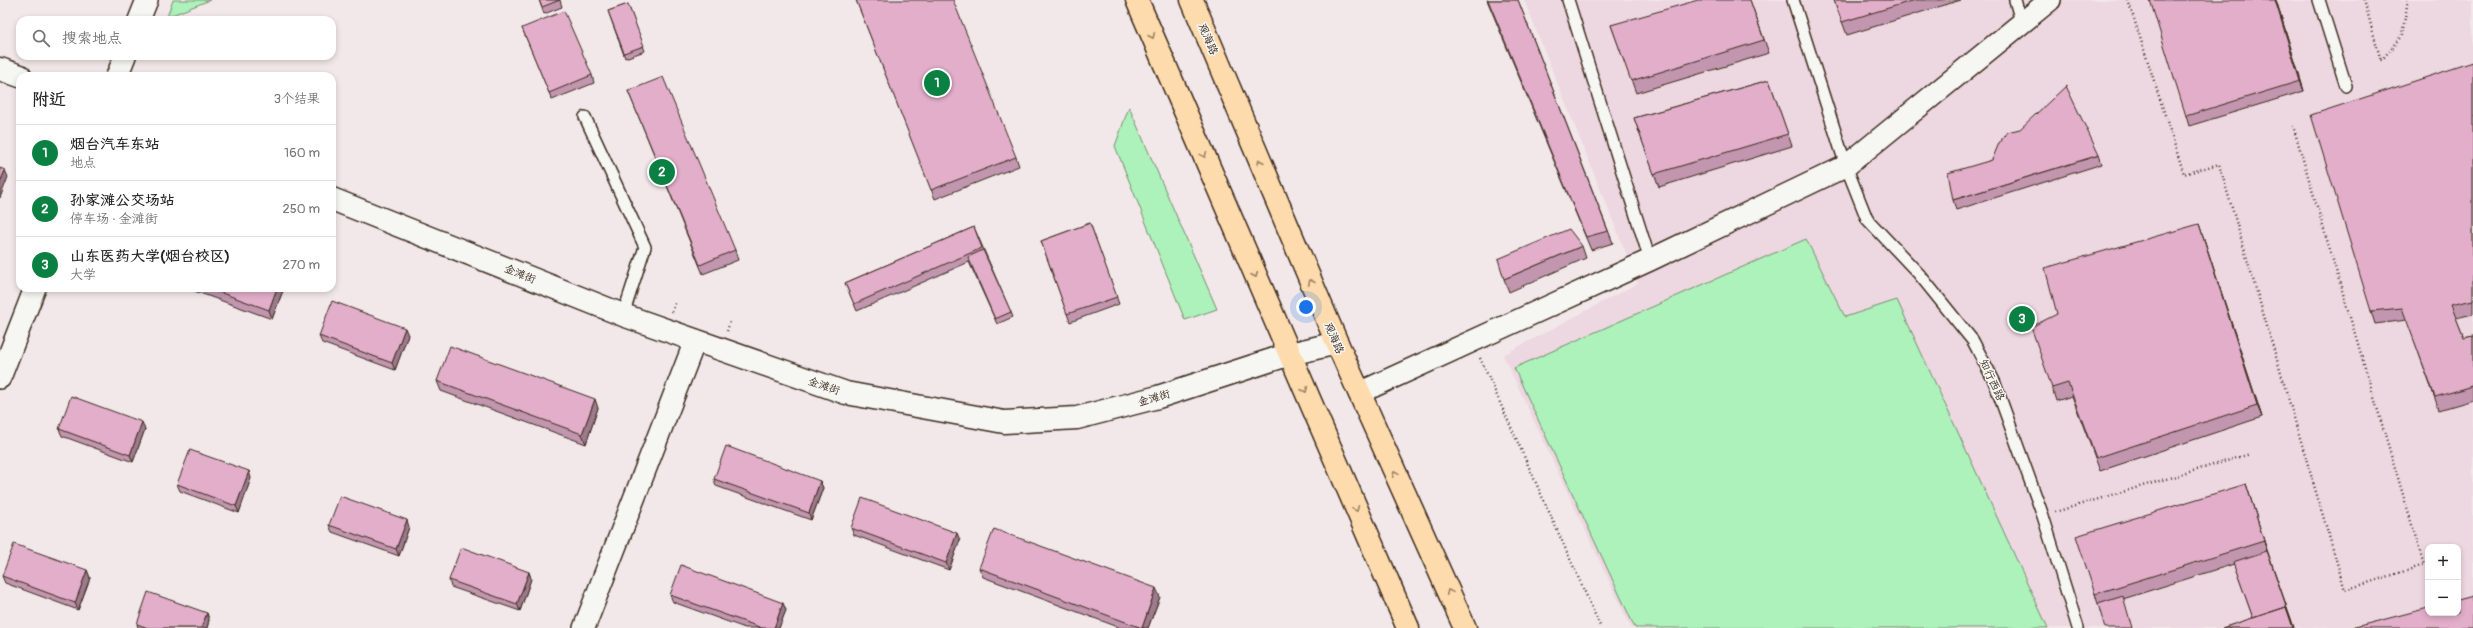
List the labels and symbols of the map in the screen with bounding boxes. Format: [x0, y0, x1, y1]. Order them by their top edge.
street label: 观海路 [1196, 21, 1220, 57]
one-way arrow [1148, 32, 1156, 39]
pin: 1 [924, 68, 950, 98]
one-way arrow [1199, 151, 1207, 159]
pin: 2 [649, 157, 675, 187]
one-way arrow [1257, 159, 1265, 166]
street label: 金滩街 [502, 262, 539, 287]
one-way arrow [1251, 271, 1259, 278]
one-way arrow [1307, 278, 1315, 285]
your location [1296, 297, 1316, 317]
pin: 3 [2009, 304, 2035, 334]
street label: 观海路 [1322, 320, 1346, 356]
street label: 知行西路 [1977, 357, 2007, 403]
street label: 金滩街 [806, 374, 843, 398]
street label: 金滩街 [1136, 387, 1173, 409]
one-way arrow [1300, 387, 1308, 394]
one-way arrow [1392, 471, 1400, 478]
one-way arrow [1352, 506, 1360, 513]
one-way arrow [1446, 589, 1454, 597]

